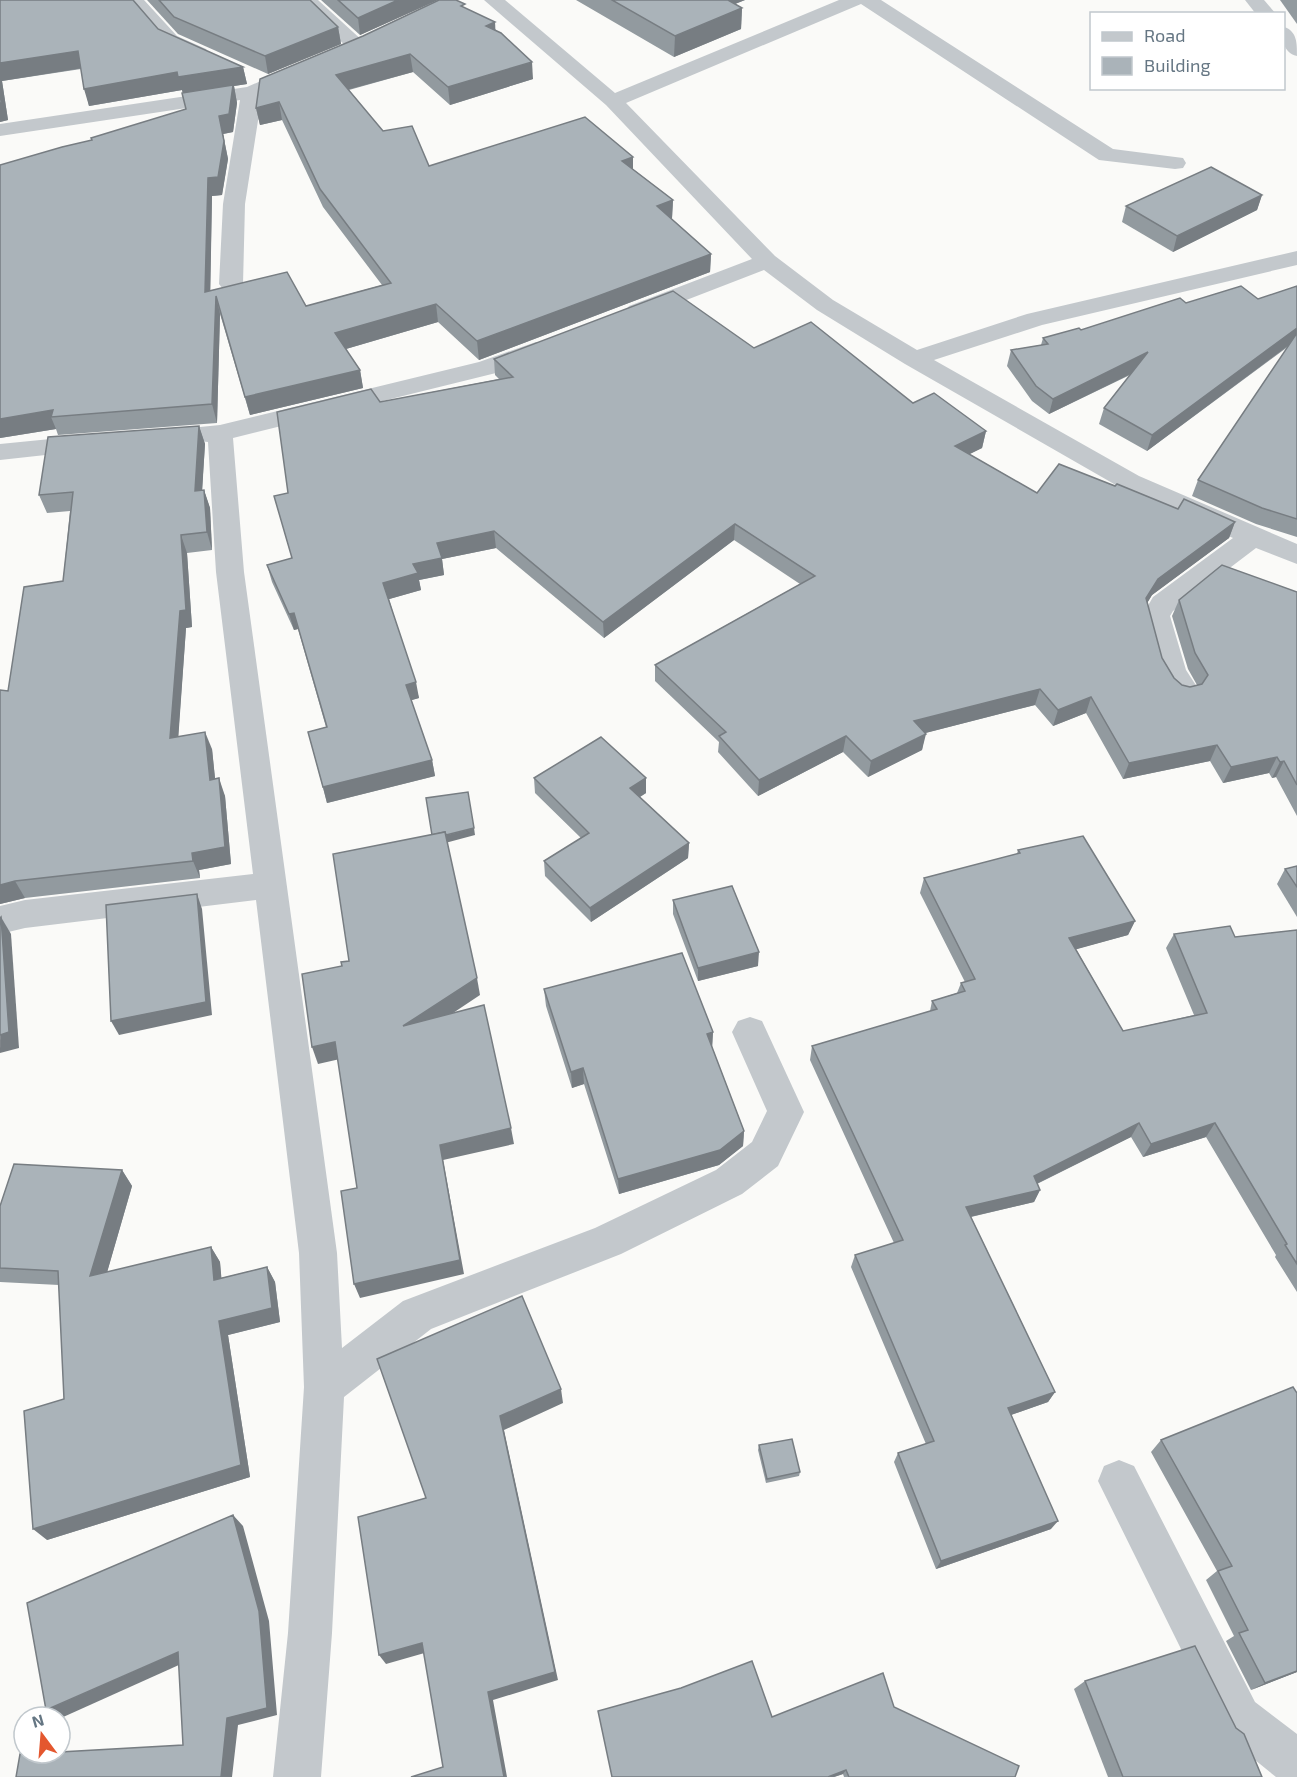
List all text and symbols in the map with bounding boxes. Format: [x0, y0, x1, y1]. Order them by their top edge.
legend [1090, 12, 1285, 90]
text: Road [1144, 24, 1185, 46]
text: Building [1144, 54, 1211, 76]
north arrow [12, 1705, 72, 1765]
text: N [30, 1709, 46, 1731]

